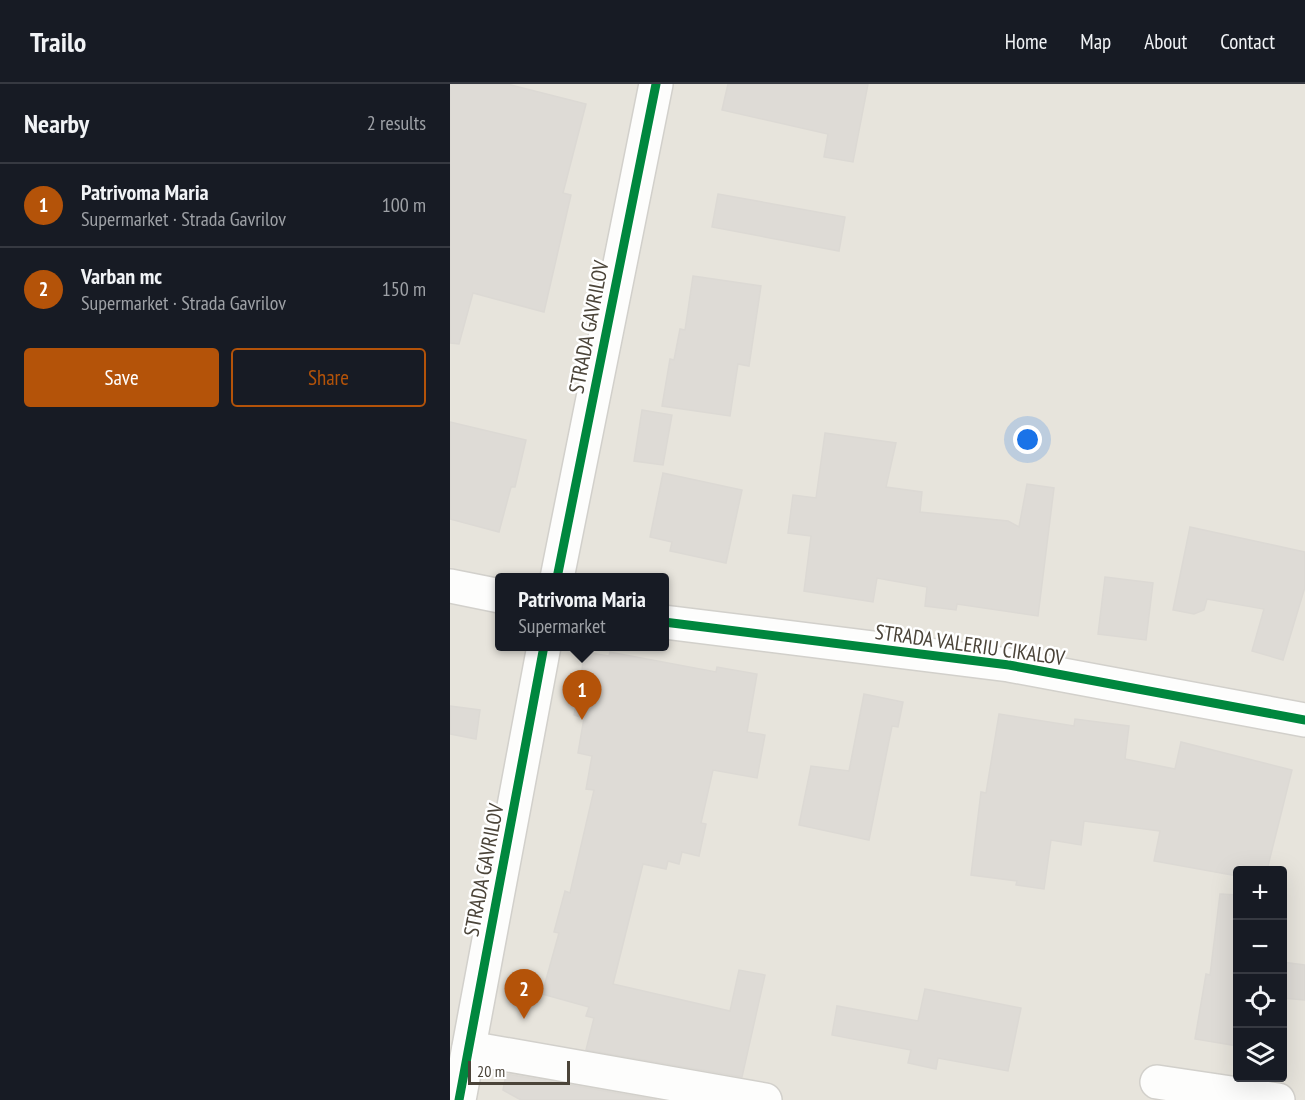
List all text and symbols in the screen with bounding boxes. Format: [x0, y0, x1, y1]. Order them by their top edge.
text: Trailo [30, 23, 86, 60]
text: Home [1005, 28, 1047, 55]
text: Map [1080, 28, 1111, 55]
text: About [1144, 28, 1187, 55]
text: Contact [1220, 28, 1275, 55]
text: Nearby [24, 107, 89, 140]
text: 2 results [367, 110, 426, 136]
text: Patrivoma Maria [81, 178, 209, 206]
text: 1 [39, 192, 48, 218]
text: 100 m [382, 192, 426, 218]
text: Supermarket · Strada Gavrilov [81, 206, 286, 232]
street label: STRADA GAVRILOV [562, 258, 615, 396]
text: Varban mc [81, 262, 162, 290]
text: 2 [39, 276, 48, 302]
text: 150 m [382, 276, 426, 302]
text: Supermarket · Strada Gavrilov [81, 290, 286, 316]
button: Save [24, 348, 219, 407]
button: Share [231, 348, 426, 407]
your location [1013, 425, 1042, 454]
popup [495, 573, 669, 651]
text: Patrivoma Maria [518, 585, 646, 613]
text: Supermarket [518, 613, 606, 639]
street label: STRADA VALERIU CIKALOV [874, 618, 1067, 671]
pin: 1 [562, 670, 602, 720]
street label: STRADA GAVRILOV [457, 801, 510, 939]
map controls [1233, 866, 1287, 1082]
button: + [1233, 866, 1287, 920]
button: − [1233, 920, 1287, 974]
pin: 2 [504, 970, 544, 1019]
button: locate [1233, 974, 1287, 1028]
button: layers [1233, 1028, 1287, 1082]
scale bar [468, 1058, 570, 1086]
text: 20 m [477, 1061, 505, 1081]

